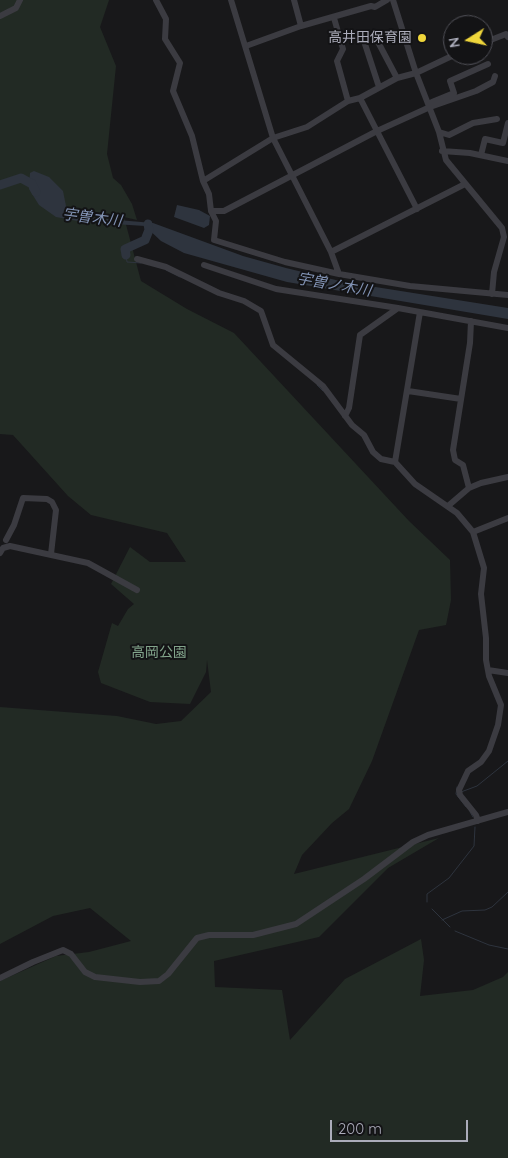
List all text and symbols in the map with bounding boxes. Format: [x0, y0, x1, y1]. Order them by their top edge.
north arrow [443, 15, 493, 65]
place label: 高井田保育園 [328, 30, 412, 46]
marker: 高井田保育園 [416, 32, 428, 44]
text: N [444, 36, 464, 49]
water label: 宇曽木川 [61, 205, 123, 231]
water label: 宇曽ノ木川 [296, 270, 372, 300]
park label: 高岡公園 [131, 645, 187, 661]
scale bar [333, 1110, 470, 1142]
text: 200 m [338, 1119, 382, 1138]

